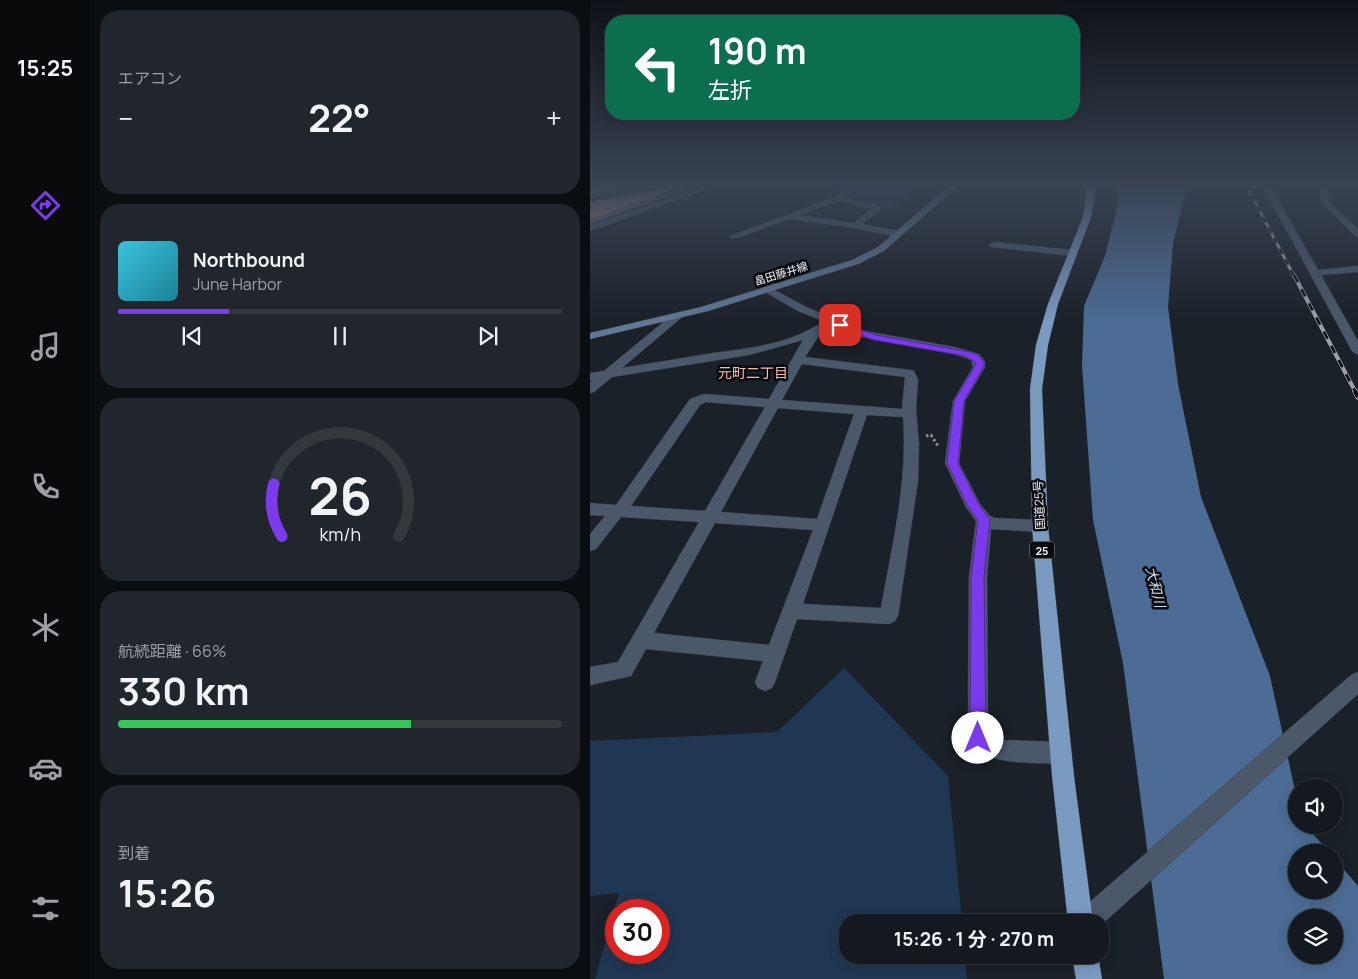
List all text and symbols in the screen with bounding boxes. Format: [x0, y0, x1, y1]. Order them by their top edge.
text: 190 m [708, 27, 807, 75]
icon: left [625, 35, 690, 100]
text: 15:25 [17, 53, 73, 83]
text: エアコン [118, 67, 182, 89]
text: 左折 [708, 75, 752, 105]
text: 22° [308, 91, 371, 143]
text: − [118, 99, 133, 137]
text: + [546, 99, 562, 137]
icon: directions [28, 188, 63, 223]
text: Northbound [193, 247, 305, 273]
street label: 畠田藤井線 [753, 258, 809, 288]
text: June Harbor [193, 273, 282, 295]
pin [819, 304, 861, 346]
icon: arrive [826, 311, 854, 339]
icon: previous [178, 322, 206, 350]
icon: pause [326, 322, 354, 350]
icon: next [474, 322, 502, 350]
icon: music [28, 329, 63, 364]
district label: 元町二丁目 [718, 363, 788, 382]
text: 26 [308, 460, 372, 531]
icon: phone [28, 469, 63, 504]
street label: 国道25号 [1029, 480, 1049, 530]
text: km/h [319, 522, 361, 546]
road number: 25 [1030, 542, 1054, 558]
water label: 大和川 [1142, 564, 1171, 612]
icon: climate [28, 610, 63, 645]
text: 航続距離 · 66% [118, 640, 226, 662]
text: 330 km [118, 664, 249, 716]
position arrow [951, 711, 1003, 763]
icon: car [28, 751, 63, 786]
map controls [1288, 779, 1343, 964]
button: sound [1288, 779, 1343, 834]
text: 到着 [118, 842, 150, 864]
button: search [1288, 844, 1343, 899]
text: 15:26 [118, 866, 216, 918]
icon: filters [28, 891, 63, 926]
speed limit sign: 30 [605, 899, 670, 964]
button: layers [1288, 909, 1343, 964]
text: 15:26 · 1 分 · 270 m [894, 926, 1054, 952]

